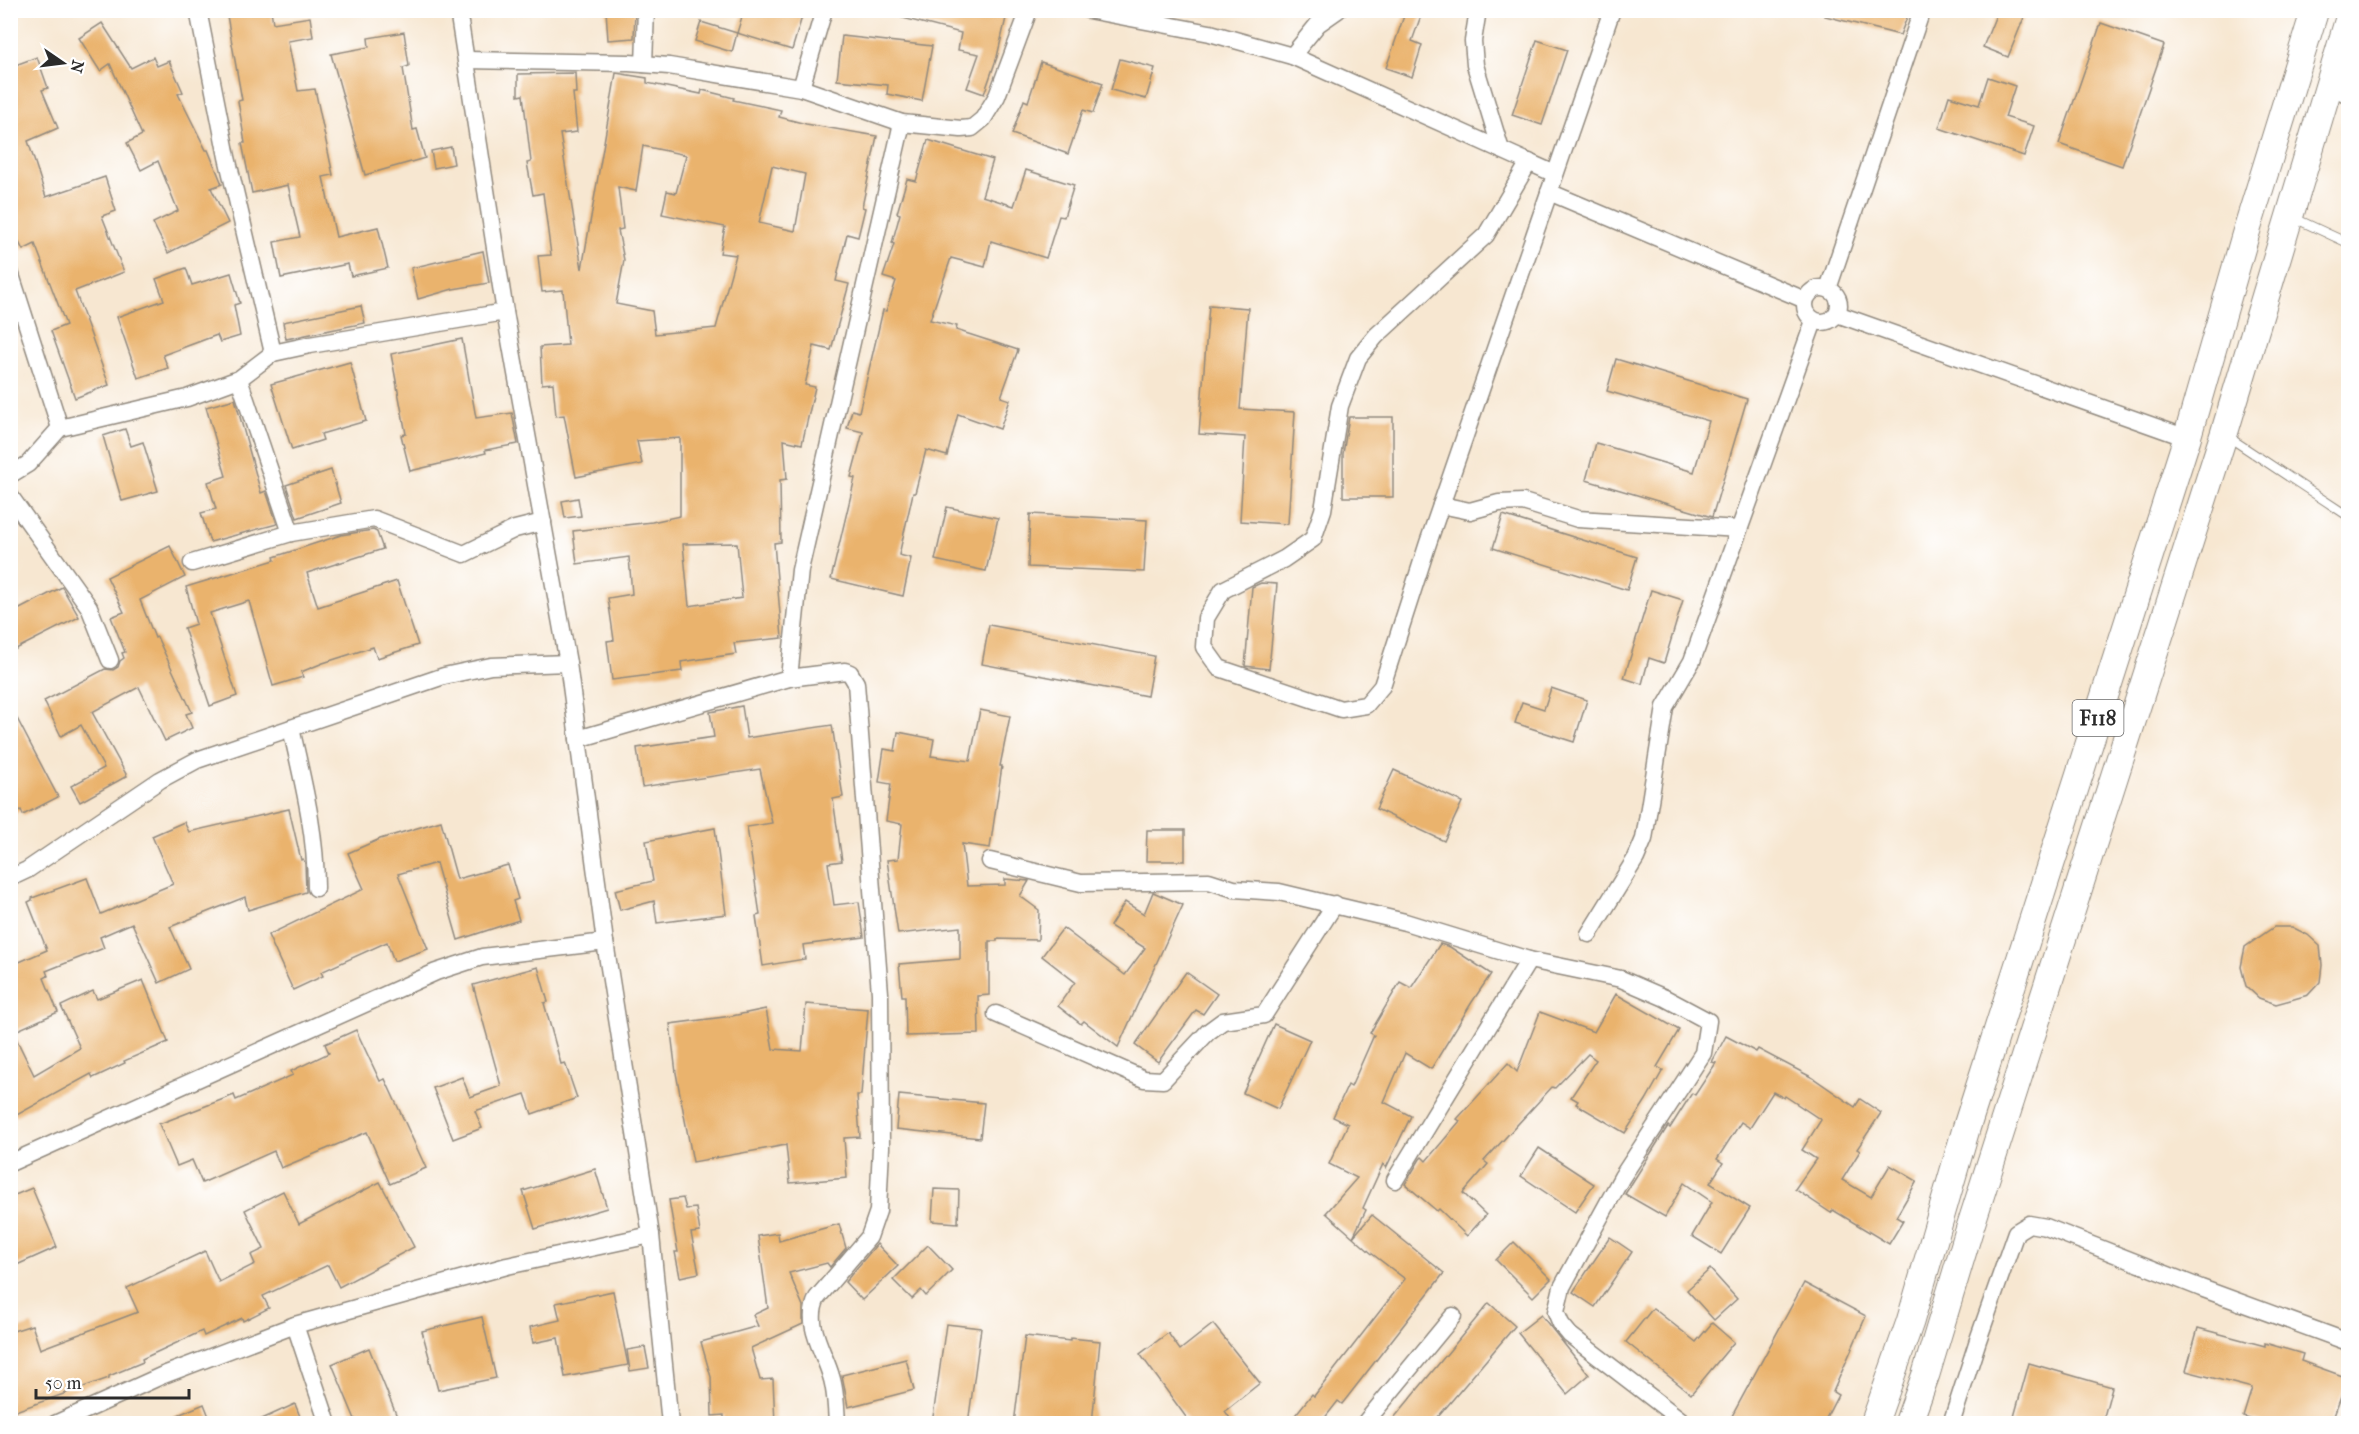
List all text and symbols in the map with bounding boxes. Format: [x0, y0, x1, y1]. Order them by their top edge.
north arrow [33, 33, 93, 93]
text: N [66, 58, 88, 76]
road number: F118 [2072, 700, 2124, 736]
scale bar [36, 1362, 189, 1400]
text: 50 m [45, 1373, 82, 1394]

